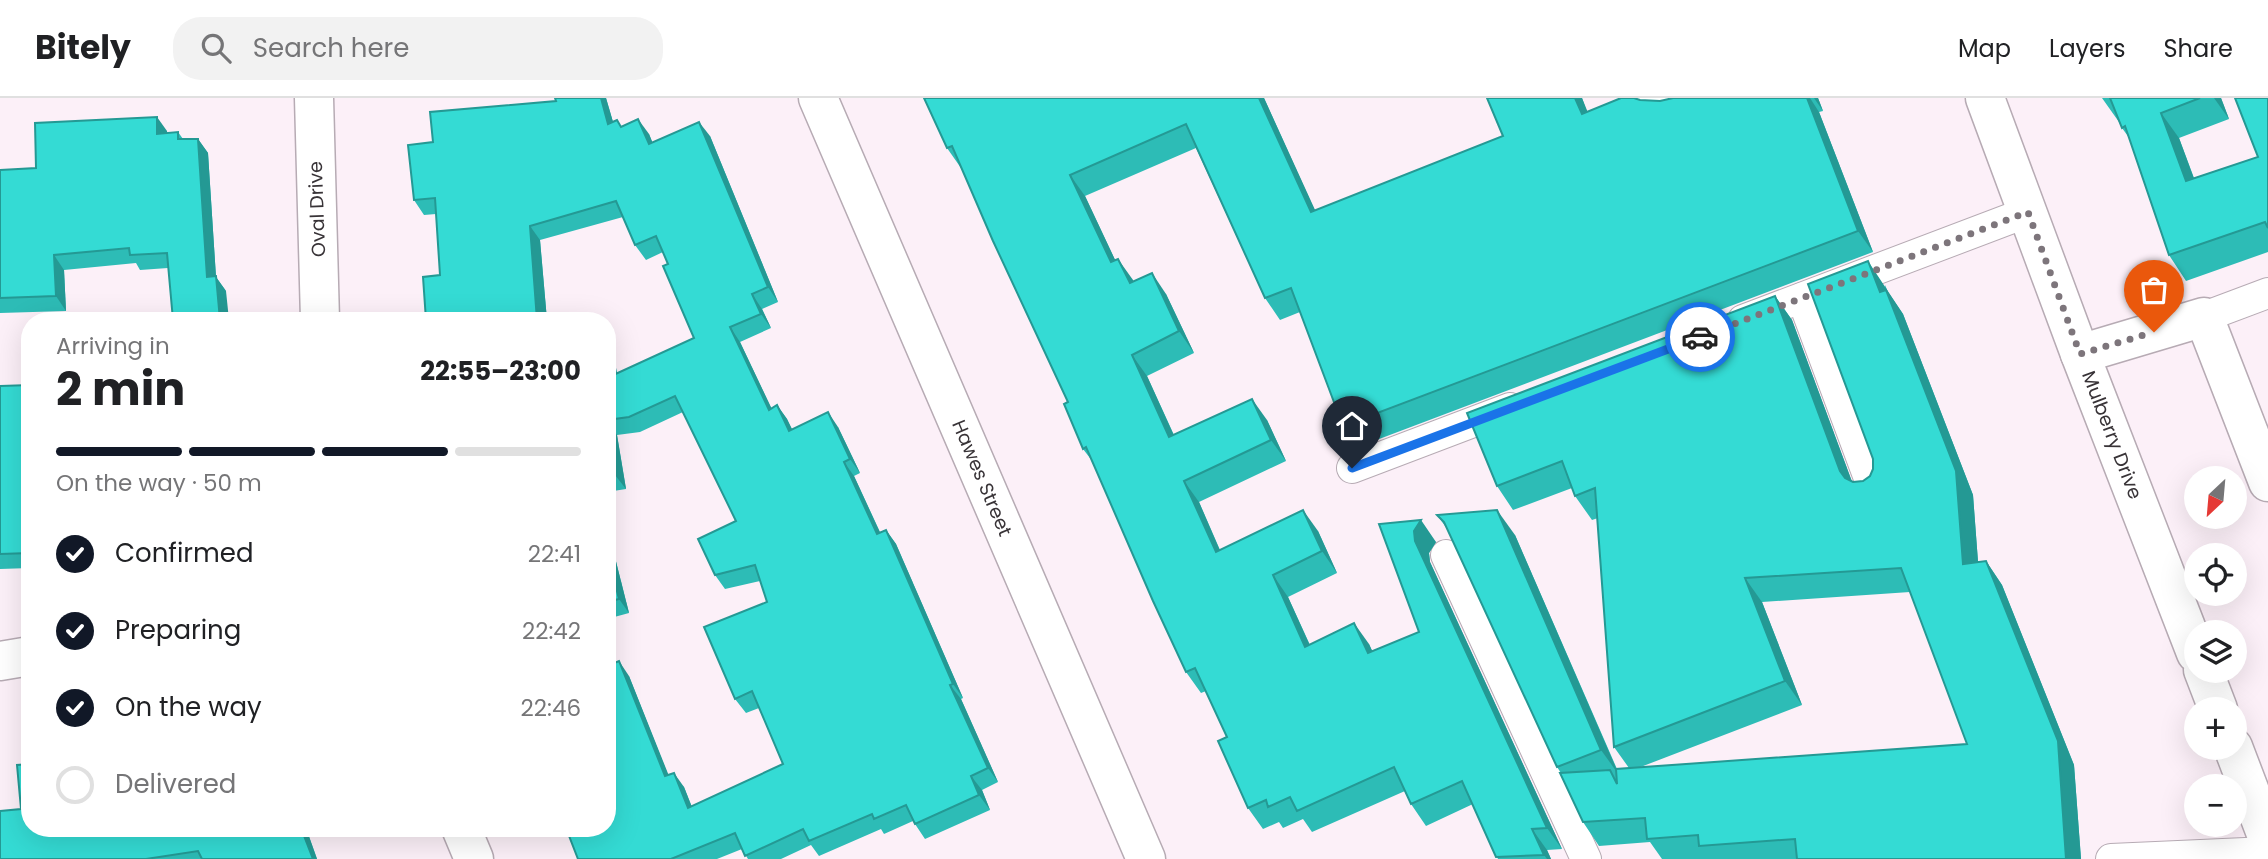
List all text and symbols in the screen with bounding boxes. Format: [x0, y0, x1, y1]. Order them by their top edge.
search box [173, 17, 663, 80]
text: Bitely [35, 24, 131, 71]
icon: search [197, 29, 235, 67]
text: Search here [253, 30, 409, 66]
text: Map [1958, 32, 2011, 65]
text: Layers [2049, 32, 2125, 65]
text: Share [2163, 32, 2233, 65]
street label: Oval Drive [302, 161, 332, 257]
pin [2124, 260, 2184, 332]
icon: bag [2135, 271, 2173, 309]
courier [1665, 302, 1735, 372]
icon: car [1681, 318, 1719, 356]
text: Arriving in [56, 330, 170, 362]
text: 22:55–23:00 [420, 353, 581, 389]
text: 2 min [56, 357, 185, 421]
street label: Mulberry Drive [2075, 367, 2149, 503]
pin [1322, 396, 1382, 468]
icon: home [1333, 407, 1371, 445]
street label: Hawes Street [945, 416, 1019, 540]
north arrow [2184, 466, 2247, 528]
map controls [2184, 466, 2247, 837]
text: On the way · 50 m [56, 467, 262, 499]
icon: check [56, 535, 94, 573]
text: Confirmed [115, 535, 253, 571]
text: 22:41 [528, 538, 581, 570]
button: locate [2184, 543, 2247, 606]
icon: check [56, 612, 94, 650]
text: Preparing [115, 612, 241, 648]
text: 22:42 [522, 615, 581, 647]
button: layers [2184, 620, 2247, 683]
icon: check [56, 689, 94, 727]
text: On the way [115, 689, 262, 725]
text: 22:46 [521, 692, 581, 724]
button: + [2184, 697, 2247, 760]
text: Delivered [115, 766, 236, 802]
button: − [2184, 774, 2247, 837]

